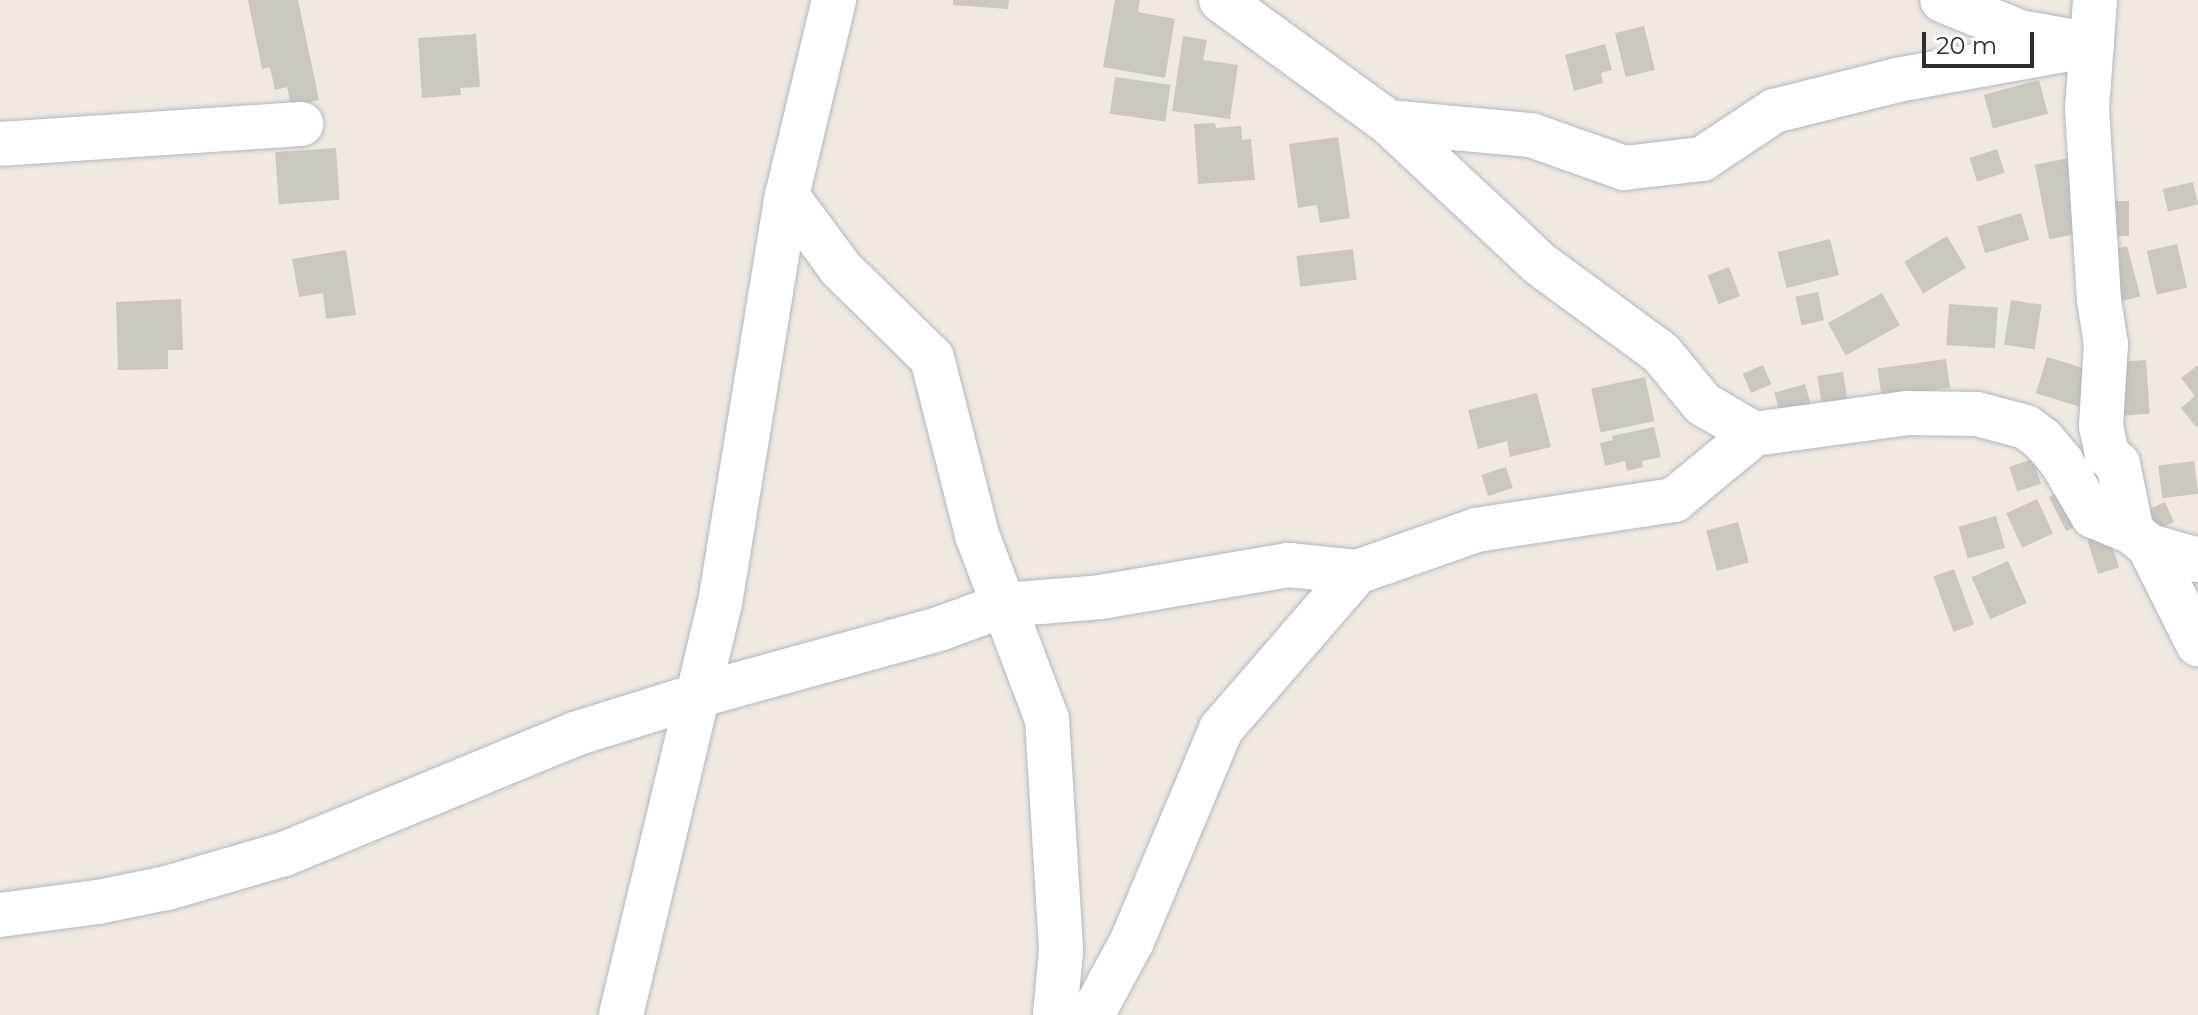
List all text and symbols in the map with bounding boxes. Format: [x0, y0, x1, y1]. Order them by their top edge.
scale bar [1926, 16, 2038, 66]
text: 20 m [1936, 31, 1997, 60]

